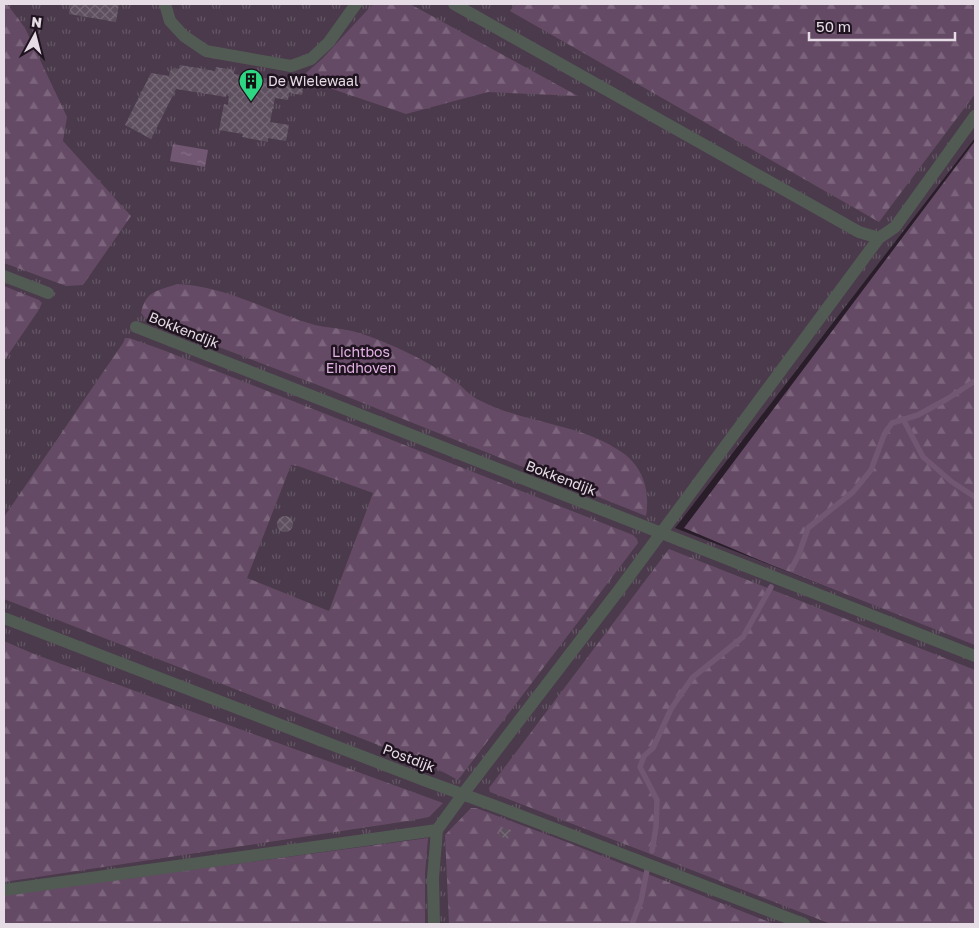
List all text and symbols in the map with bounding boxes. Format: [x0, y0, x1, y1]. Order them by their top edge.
north arrow [10, 10, 60, 60]
scale bar [809, 10, 955, 42]
text: N [30, 13, 43, 31]
text: 50 m [816, 17, 851, 35]
building icon: De Wielewaal [238, 68, 264, 102]
place label: De Wielewaal [268, 72, 358, 89]
street label: Bokkendijk [147, 308, 222, 351]
park label: Lichtbos Eindhoven [326, 343, 396, 376]
street label: Bokkendijk [524, 456, 599, 499]
street label: Postdijk [381, 740, 438, 775]

